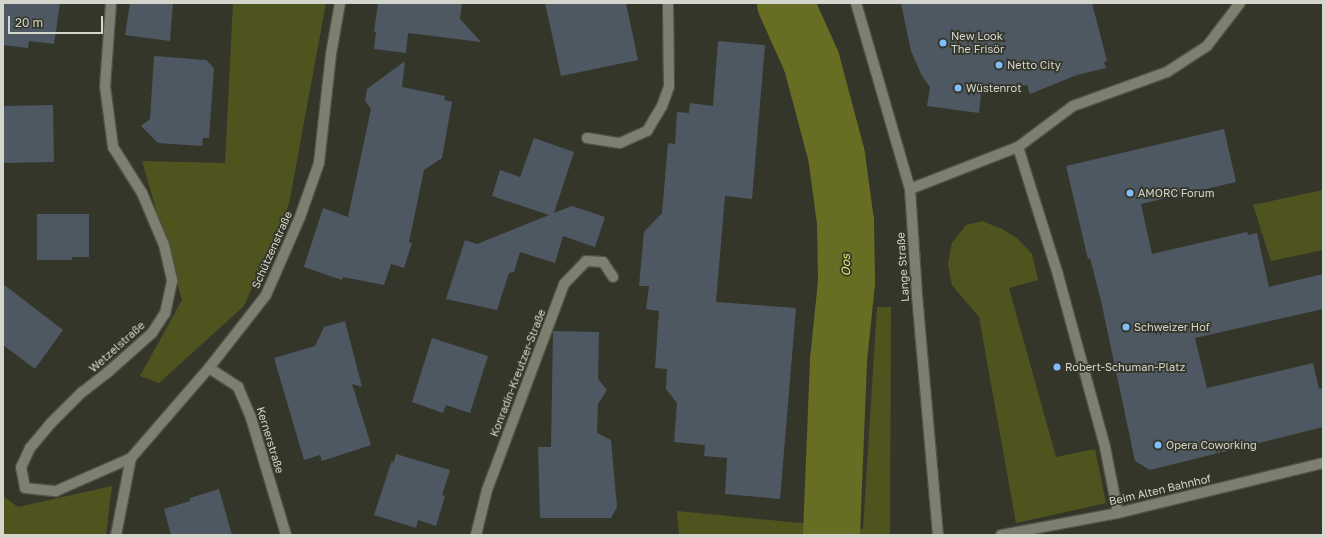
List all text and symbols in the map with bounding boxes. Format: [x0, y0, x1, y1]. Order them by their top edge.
scale bar [10, 8, 105, 34]
text: 20 m [15, 15, 43, 30]
place label: New Look The Frisör [951, 30, 1004, 56]
marker: New Look The Frisör [938, 38, 948, 48]
place label: Netto City [1007, 58, 1061, 72]
marker: Netto City [994, 60, 1004, 70]
place label: Wüstenrot [966, 81, 1022, 95]
marker: Wüstenrot [953, 83, 963, 93]
place label: AMORC Forum [1138, 186, 1214, 200]
marker: AMORC Forum [1125, 188, 1135, 198]
street label: Schützenstraße [249, 209, 295, 291]
street label: Lange Straße [894, 232, 912, 302]
water label: Oos [839, 254, 853, 276]
street label: Konradin-Kreutzer-Straße [488, 307, 548, 439]
street label: Wetzelstraße [87, 319, 147, 375]
place label: Schweizer Hof [1134, 320, 1210, 334]
marker: Schweizer Hof [1121, 322, 1131, 332]
place label: Robert-Schuman-Platz [1065, 360, 1185, 374]
marker: Robert-Schuman-Platz [1052, 362, 1062, 372]
street label: Kernerstraße [254, 405, 286, 475]
place label: Opera Coworking [1166, 438, 1257, 452]
marker: Opera Coworking [1153, 440, 1163, 450]
street label: Beim Alten Bahnhof [1108, 472, 1212, 508]

